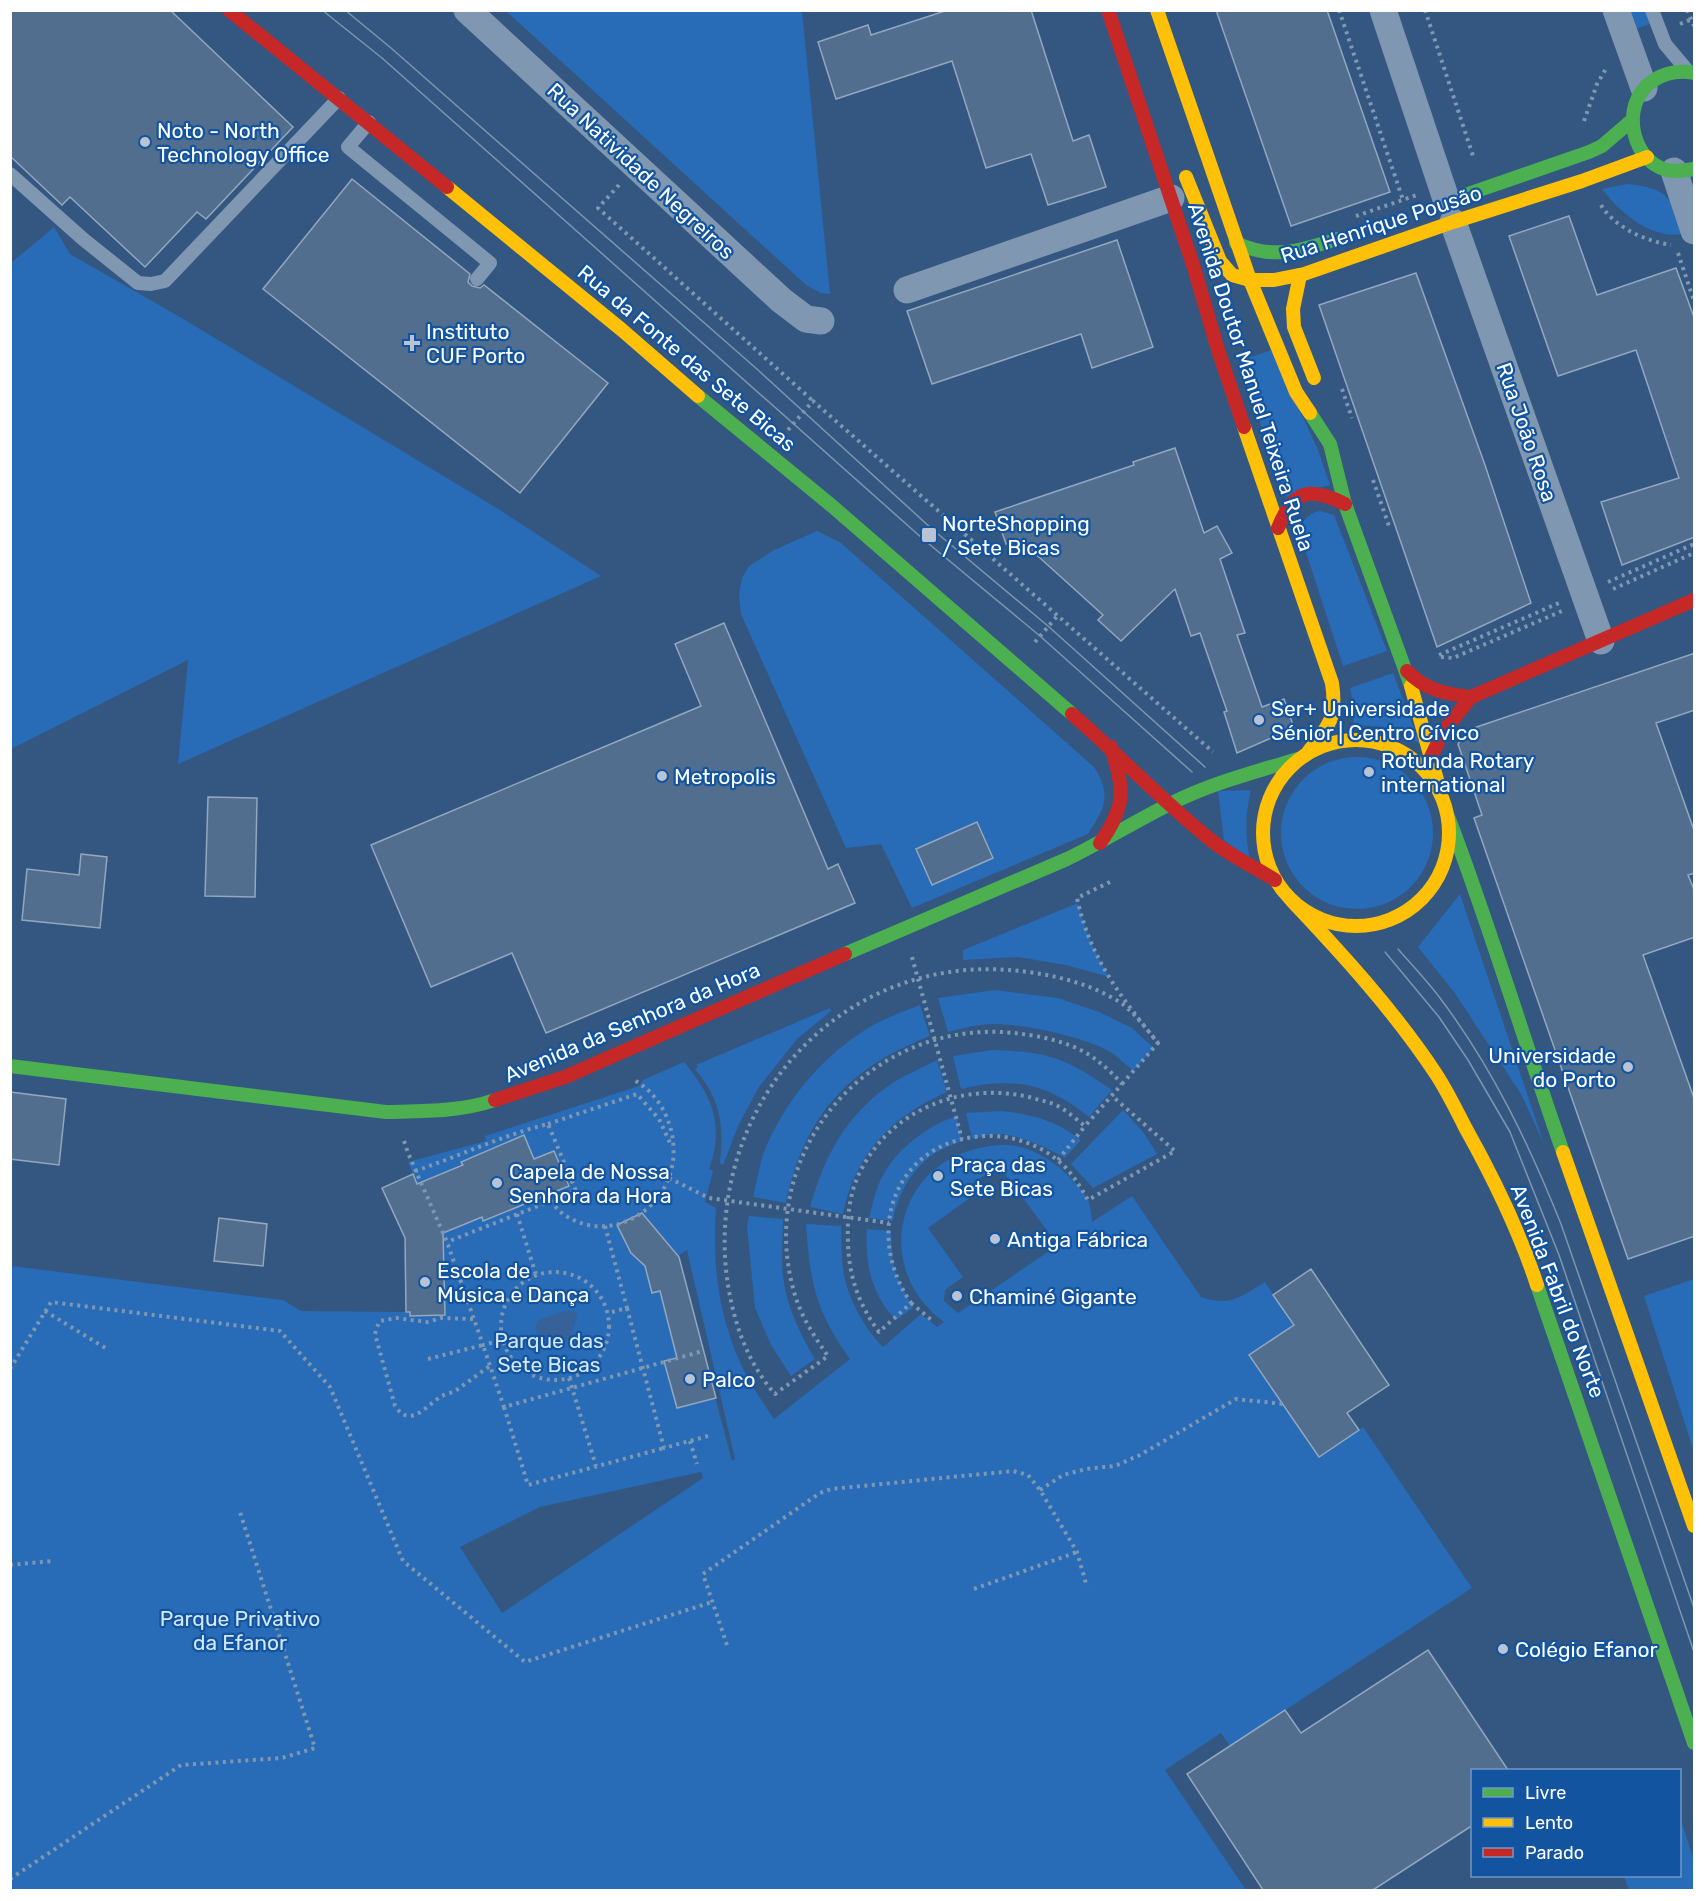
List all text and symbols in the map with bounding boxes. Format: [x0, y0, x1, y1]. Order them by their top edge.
street label: Rua Natividade Negreiros [542, 78, 740, 264]
place label: Noto - North Technology Office [157, 118, 330, 167]
marker: Noto - North Technology Office [138, 135, 152, 149]
street label: Rua Henrique Pousão [1277, 180, 1485, 268]
street label: Avenida Doutor Manuel Teixeira Ruela [1183, 200, 1319, 554]
street label: Rua da Fonte das Sete Bicas [573, 259, 801, 457]
place label: Instituto CUF Porto [426, 319, 525, 368]
marker: Instituto CUF Porto [403, 334, 421, 352]
street label: Rua João Rosa [1492, 359, 1562, 505]
place label: NorteShopping / Sete Bicas [942, 511, 1090, 560]
marker: NorteShopping / Sete Bicas [920, 526, 938, 544]
place label: Ser+ Universidade Sénior | Centro Cívico [1271, 696, 1479, 745]
marker: Ser+ Universidade Sénior | Centro Cívico [1252, 713, 1266, 727]
place label: Rotunda Rotary international [1381, 748, 1535, 797]
place label: Metropolis [674, 764, 776, 789]
marker: Rotunda Rotary international [1362, 765, 1376, 779]
marker: Metropolis [655, 769, 669, 783]
street label: Avenida da Senhora da Hora [500, 957, 764, 1087]
place label: Universidade do Porto [1488, 1043, 1616, 1092]
marker: Universidade do Porto [1621, 1060, 1635, 1074]
place label: Praça das Sete Bicas [950, 1152, 1053, 1201]
place label: Capela de Nossa Senhora da Hora [509, 1159, 672, 1208]
marker: Praça das Sete Bicas [931, 1169, 945, 1183]
marker: Capela de Nossa Senhora da Hora [490, 1176, 504, 1190]
street label: Avenida Fabril do Norte [1506, 1181, 1610, 1401]
place label: Antiga Fábrica [1007, 1227, 1148, 1252]
marker: Antiga Fábrica [988, 1232, 1002, 1246]
place label: Escola de Música e Dança [437, 1258, 589, 1307]
marker: Escola de Música e Dança [418, 1275, 432, 1289]
place label: Chaminé Gigante [969, 1284, 1137, 1309]
marker: Chaminé Gigante [950, 1289, 964, 1303]
park label: Parque das Sete Bicas [494, 1328, 604, 1377]
place label: Palco [702, 1367, 756, 1392]
marker: Palco [683, 1372, 697, 1386]
park label: Parque Privativo da Efanor [160, 1606, 320, 1655]
place label: Colégio Efanor [1515, 1637, 1658, 1662]
marker: Colégio Efanor [1496, 1642, 1510, 1656]
legend [1471, 1769, 1681, 1877]
text: Livre [1525, 1782, 1566, 1804]
text: Lento [1525, 1812, 1573, 1834]
text: Parado [1525, 1842, 1584, 1864]

